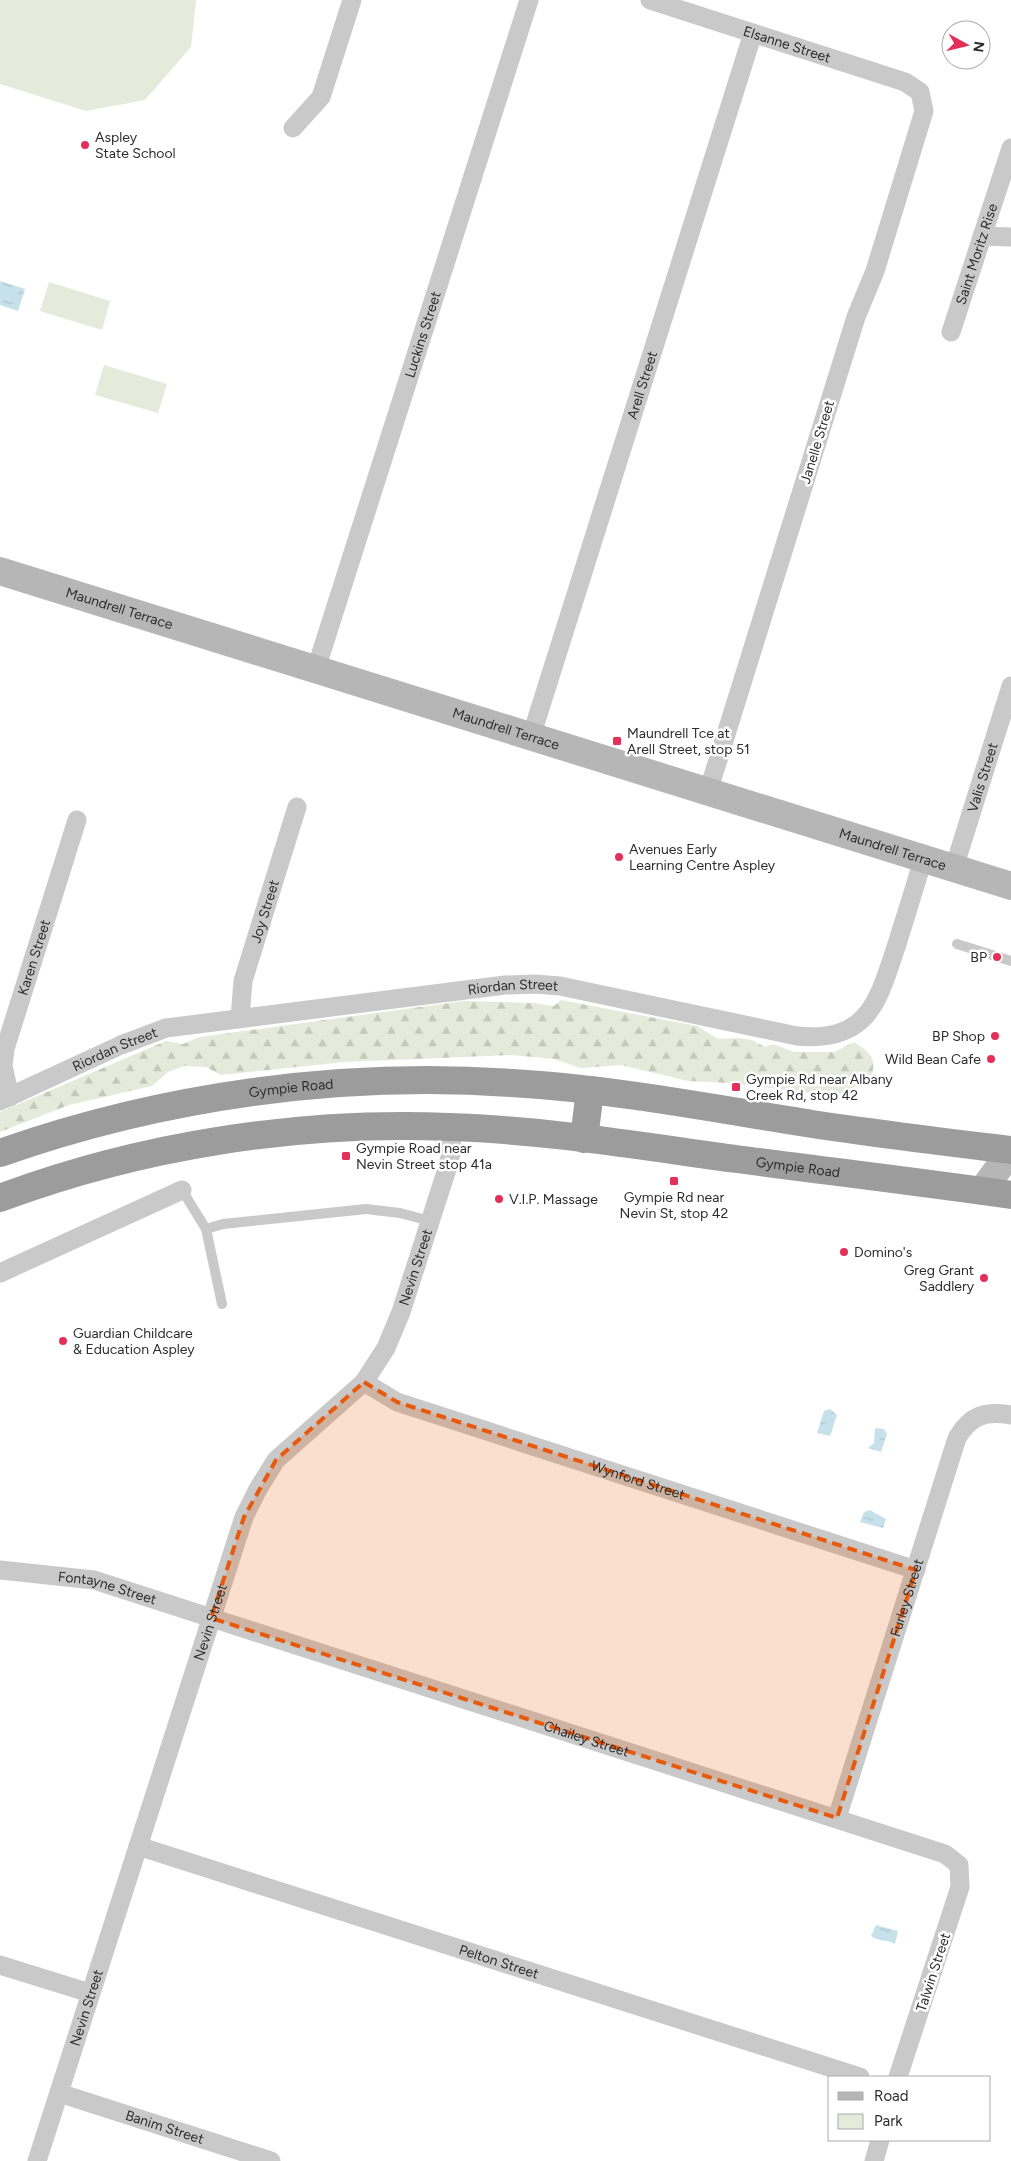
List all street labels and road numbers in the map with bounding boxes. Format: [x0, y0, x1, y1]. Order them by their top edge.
street label: Elsanne Street [741, 23, 833, 67]
street label: Saint Moritz Rise [952, 201, 1001, 307]
street label: Luckins Street [401, 289, 445, 380]
street label: Arell Street [624, 349, 661, 422]
street label: Janelle Street [797, 398, 838, 486]
street label: Maundrell Terrace [64, 584, 175, 633]
street label: Maundrell Terrace [450, 704, 562, 754]
street label: Valis Street [964, 741, 1002, 814]
street label: Maundrell Terrace [837, 825, 948, 874]
street label: Joy Street [247, 878, 283, 945]
street label: Karen Street [14, 917, 54, 997]
street label: Riordan Street [467, 976, 559, 999]
street label: Riordan Street [70, 1024, 160, 1075]
street label: Gympie Road [248, 1076, 334, 1101]
street label: Gympie Road [755, 1154, 841, 1181]
street label: Nevin Street [396, 1227, 436, 1308]
street label: Wynford Street [589, 1457, 687, 1504]
street label: Furley Street [887, 1557, 927, 1639]
street label: Fontayne Street [57, 1568, 158, 1609]
street label: Nevin Street [190, 1582, 231, 1663]
street label: Chailey Street [541, 1717, 631, 1761]
street label: Talwin Street [913, 1931, 954, 2014]
street label: Pelton Street [457, 1941, 541, 1983]
street label: Nevin Street [67, 1967, 107, 2048]
street label: Banim Street [123, 2107, 206, 2148]

